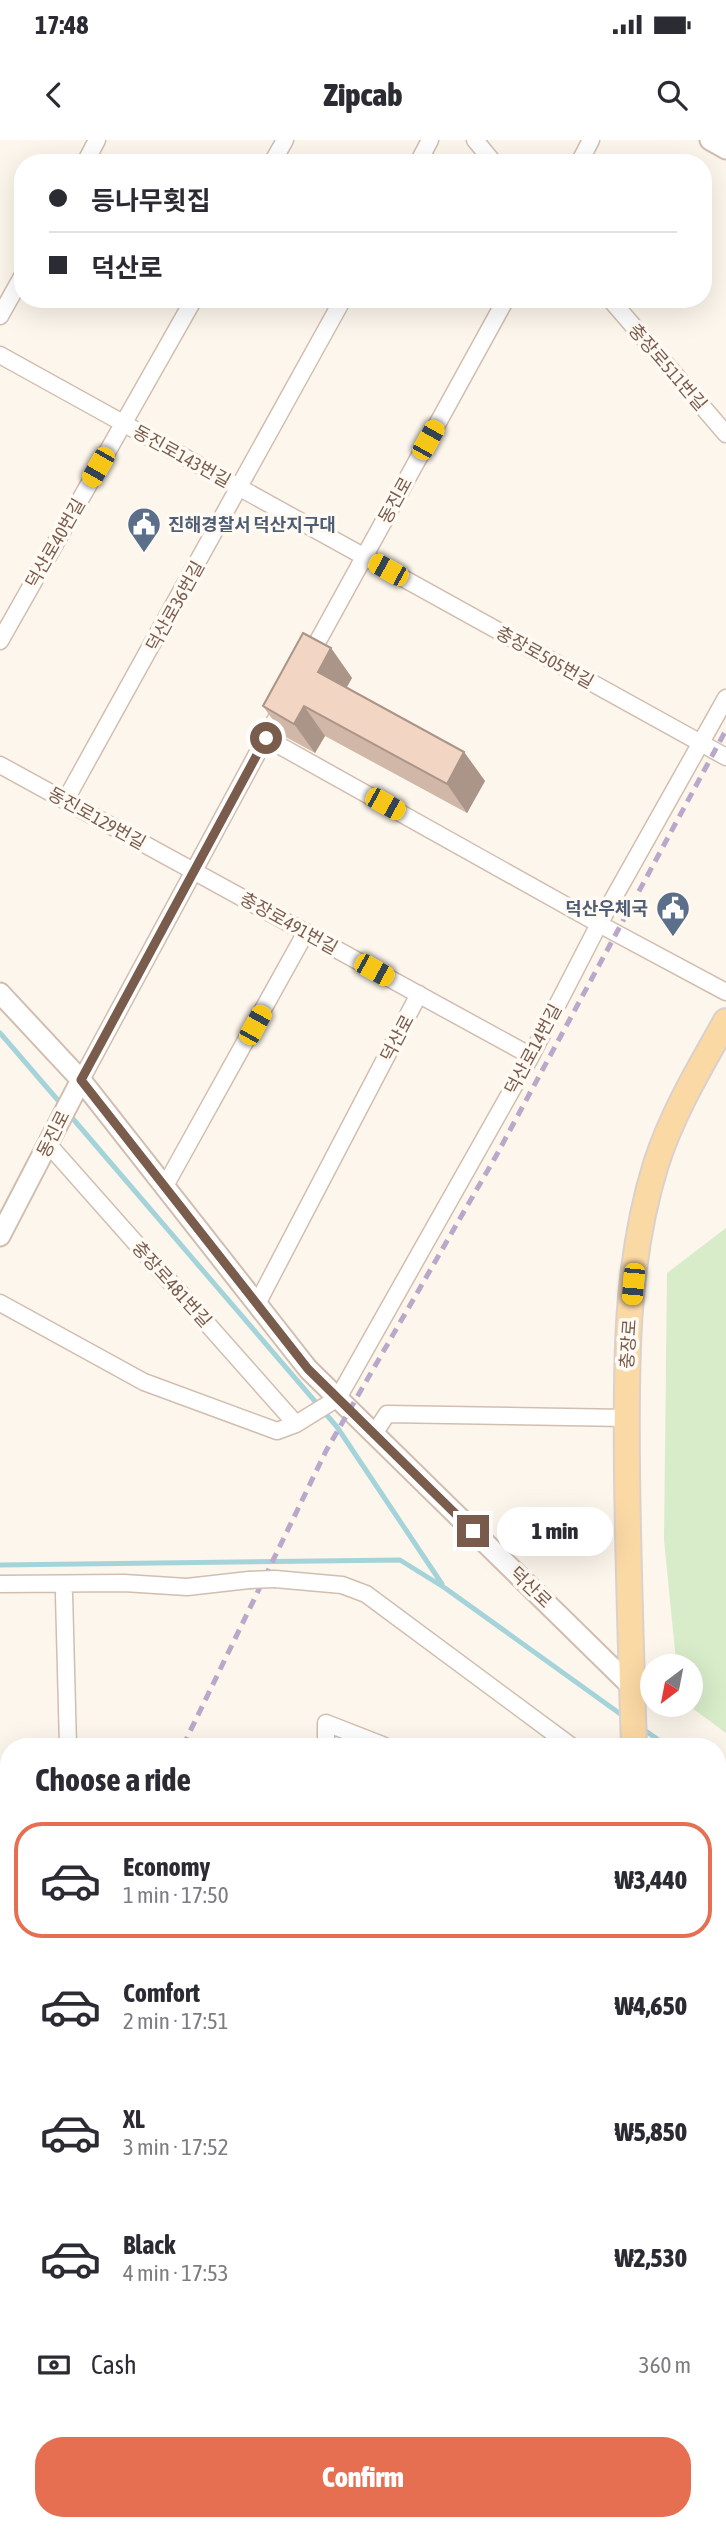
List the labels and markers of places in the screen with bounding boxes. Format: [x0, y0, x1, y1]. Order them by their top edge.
public building icon: 진해경찰서 덕산지구대 [125, 505, 163, 554]
place label: 진해경찰서 덕산지구대 [168, 514, 336, 535]
public building icon: 덕산우체국 [654, 889, 692, 938]
place label: 덕산우체국 [565, 898, 648, 919]

